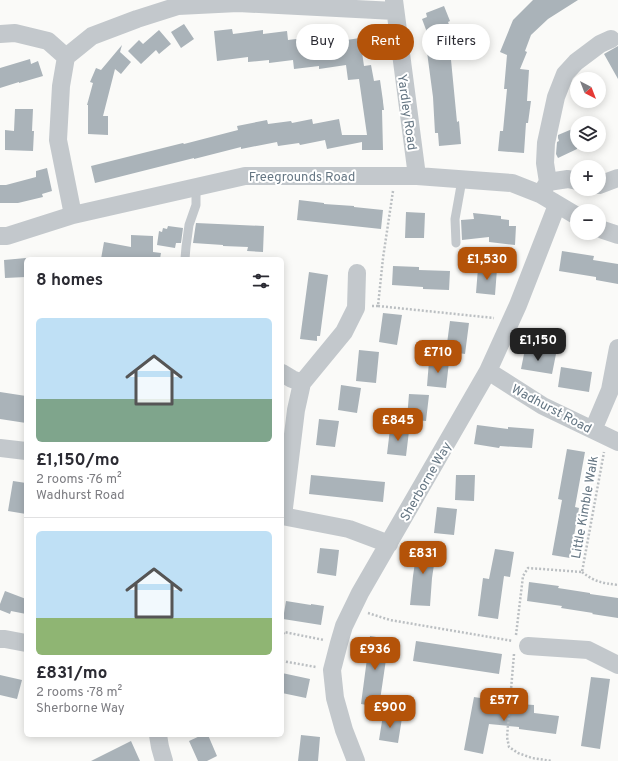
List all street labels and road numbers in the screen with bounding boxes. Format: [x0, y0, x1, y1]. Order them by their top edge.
street label: Yardley Road [393, 73, 419, 151]
street label: Freegrounds Road [249, 170, 355, 186]
street label: Wadhurst Road [508, 382, 594, 438]
street label: Sherborne Way [398, 439, 456, 524]
street label: Little Kimble Walk [569, 454, 603, 560]

